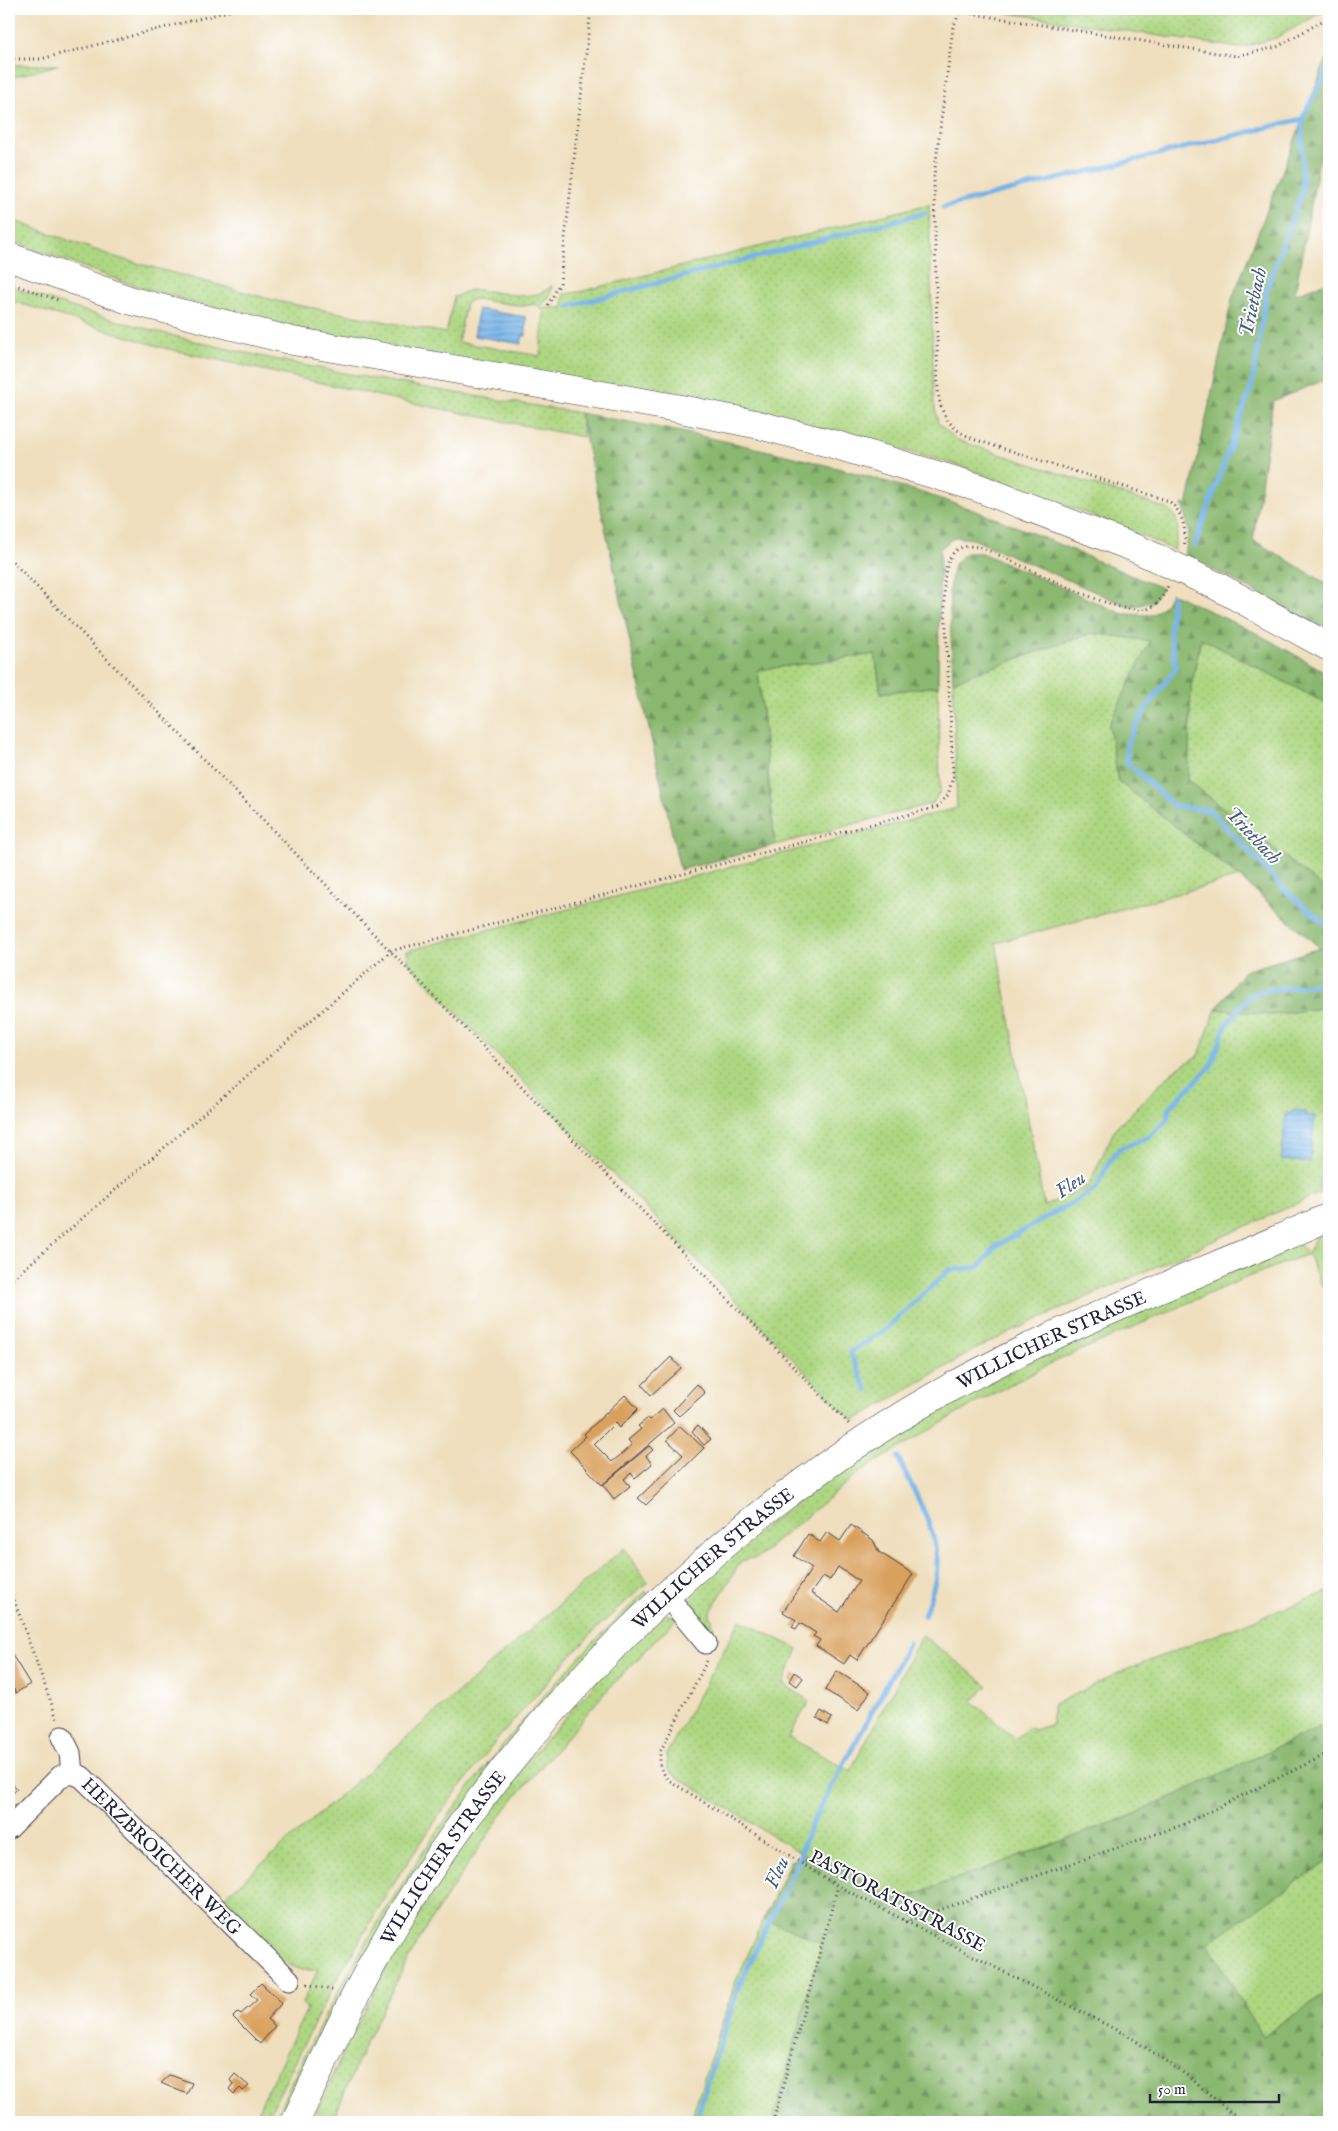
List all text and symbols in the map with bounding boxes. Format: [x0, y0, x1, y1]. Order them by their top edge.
water label: Trietbach [1234, 265, 1273, 339]
water label: Trietbach [1220, 802, 1286, 871]
water label: Fleu [1051, 1166, 1091, 1205]
street label: WILLICHER STRASSE [953, 1286, 1150, 1396]
street label: WILLICHER STRASSE [628, 1483, 800, 1635]
street label: WILLICHER STRASSE [376, 1766, 512, 1949]
street label: HERZBROICHER WEG [76, 1773, 246, 1941]
street label: PASTORATSSTRASSE [805, 1845, 989, 1958]
water label: Fleu [759, 1853, 795, 1892]
scale bar [1150, 2071, 1279, 2103]
text: 50 m [1158, 2080, 1186, 2099]

